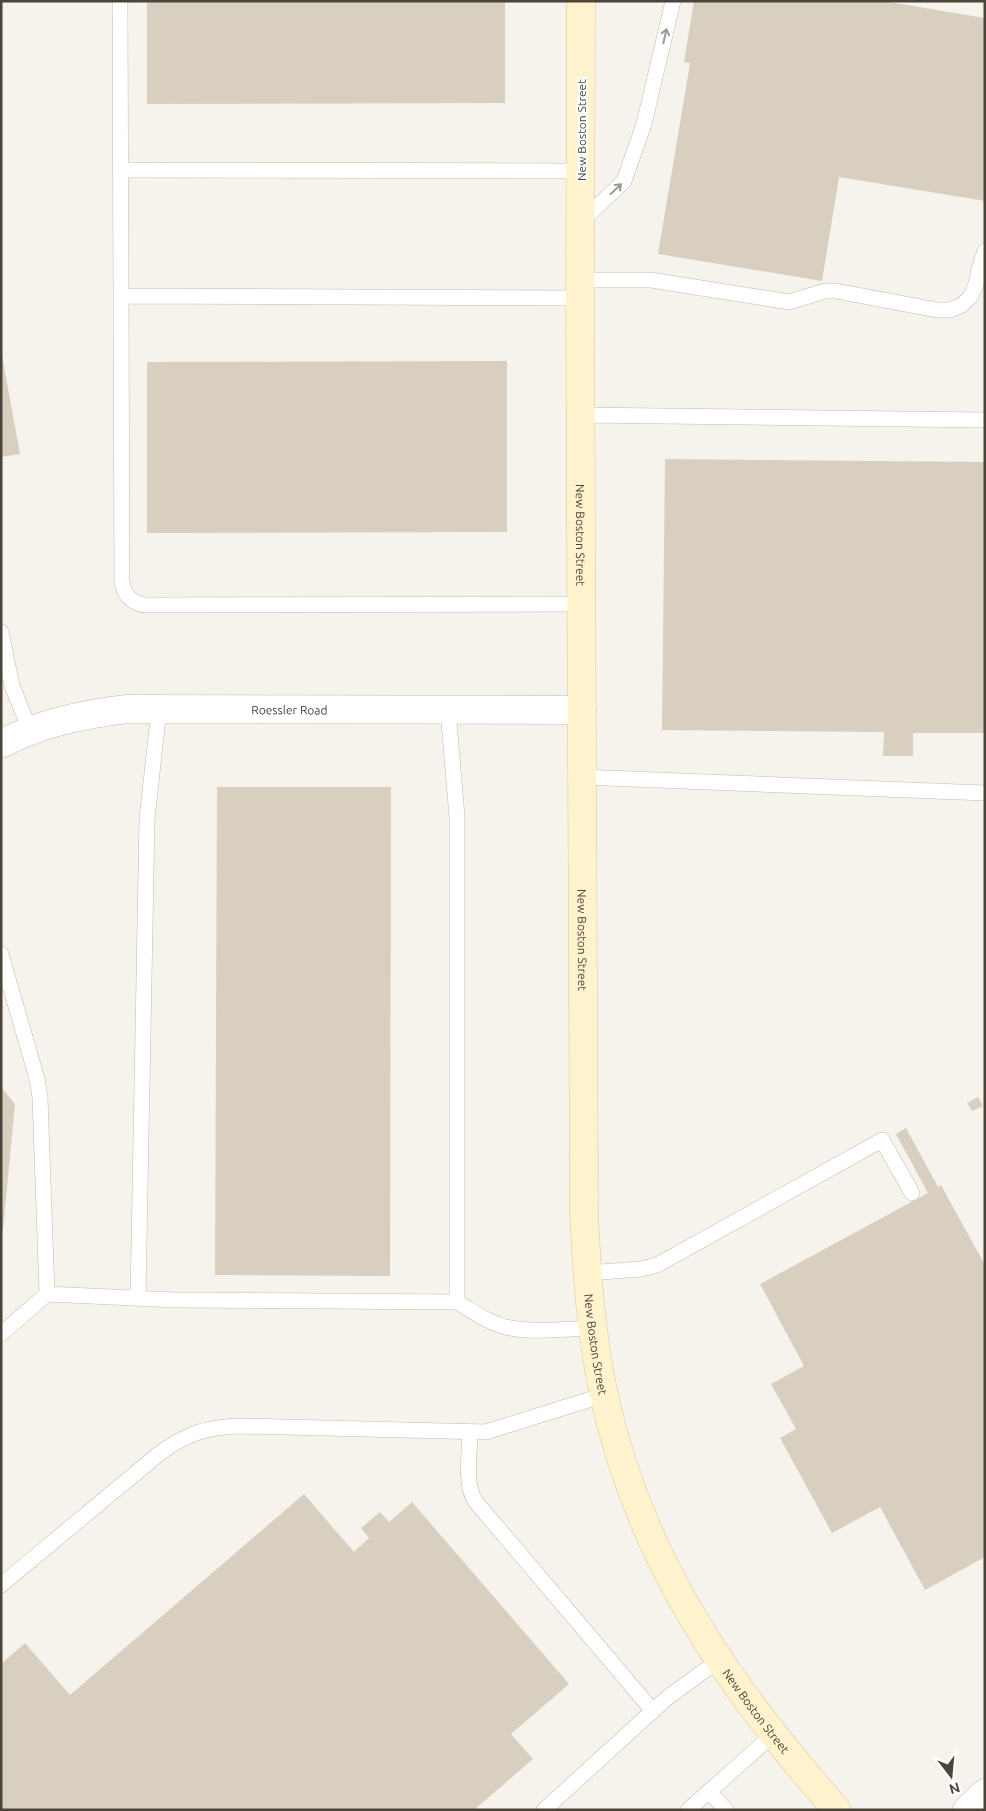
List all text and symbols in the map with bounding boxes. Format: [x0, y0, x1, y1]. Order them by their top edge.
one-way arrow [661, 29, 670, 45]
street label: New Boston Street [575, 79, 588, 181]
one-way arrow [609, 183, 622, 195]
street label: New Boston Street [574, 484, 588, 586]
street label: Roessler Road [251, 703, 328, 716]
street label: New Boston Street [576, 889, 590, 991]
street label: New Boston Street [583, 1293, 610, 1396]
street label: New Boston Street [721, 1666, 792, 1756]
north arrow [926, 1751, 976, 1801]
text: N [947, 1779, 962, 1798]

